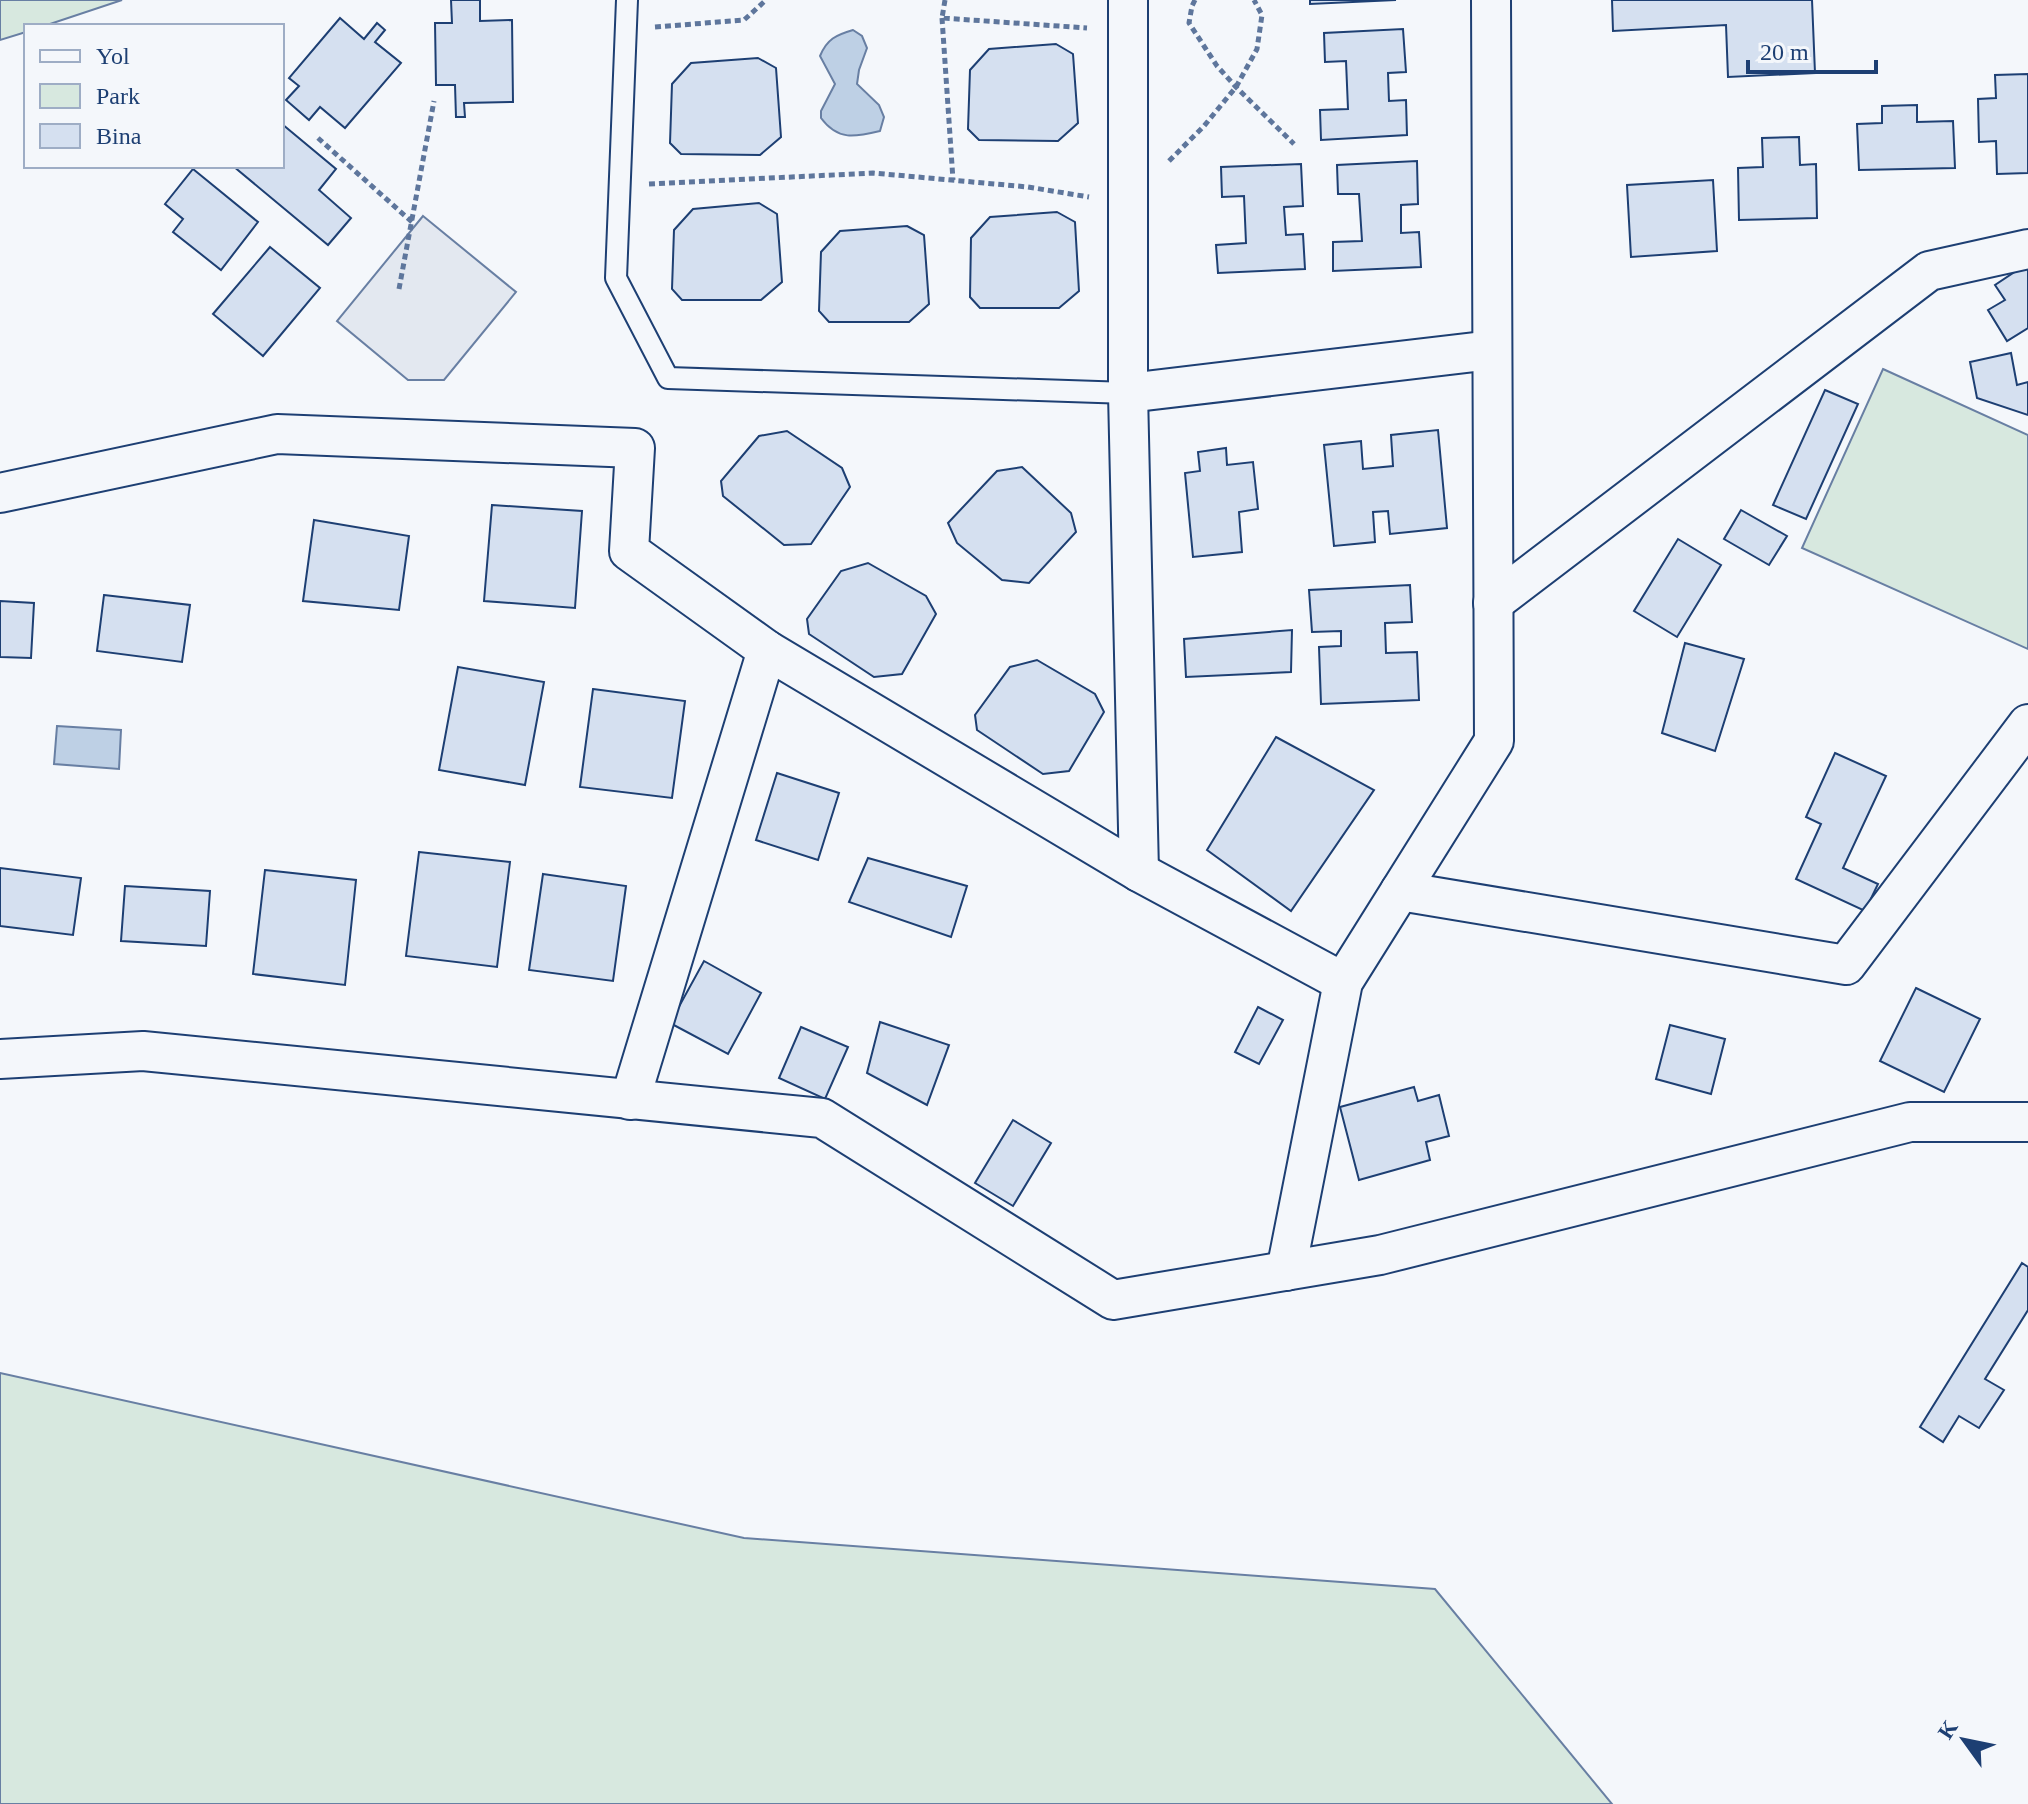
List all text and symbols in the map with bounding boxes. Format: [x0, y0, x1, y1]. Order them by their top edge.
legend [24, 24, 284, 168]
scale bar [1748, 24, 1876, 74]
text: 20 m [1760, 39, 1809, 65]
text: Yol [96, 43, 130, 69]
text: Park [96, 83, 140, 109]
text: Bina [96, 123, 142, 149]
north arrow [1924, 1700, 2004, 1780]
text: K [1932, 1715, 1963, 1743]

